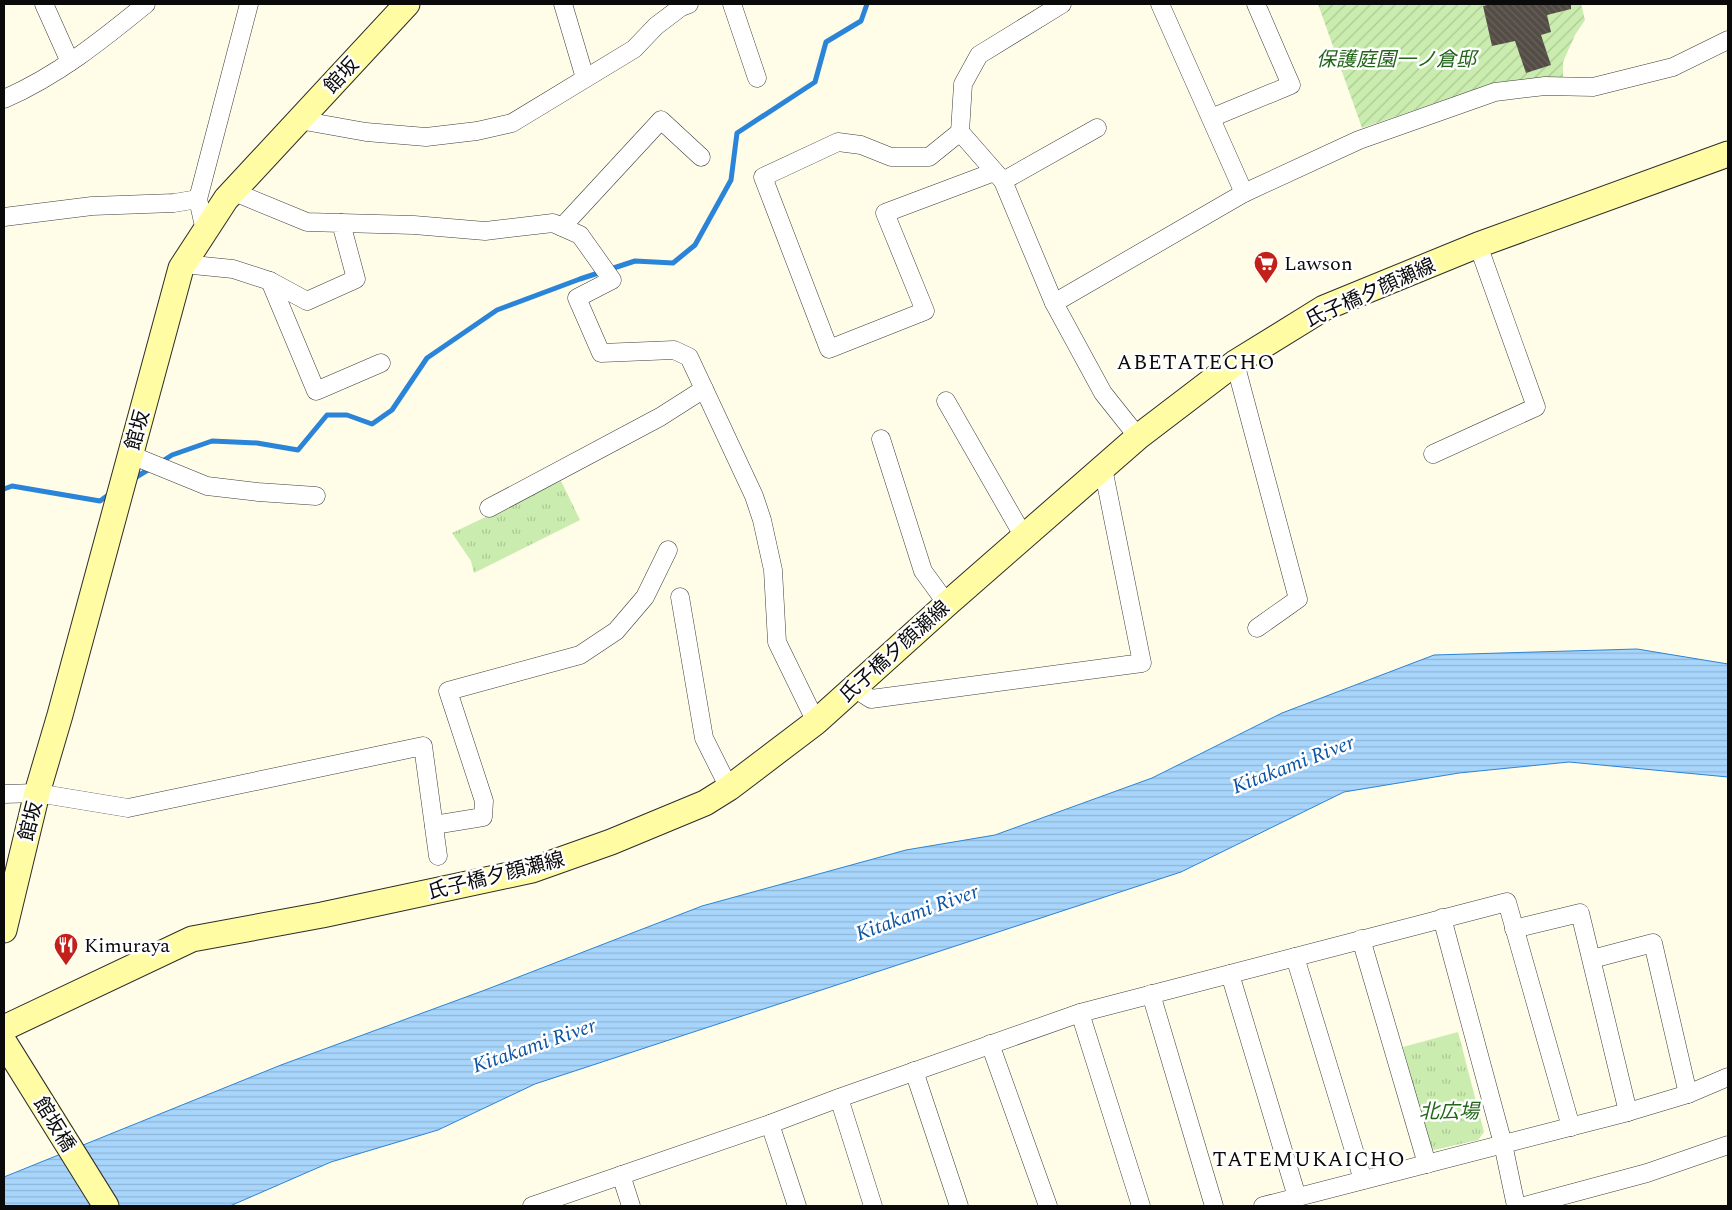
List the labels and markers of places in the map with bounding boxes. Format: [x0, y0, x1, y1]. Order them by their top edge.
place label: Lawson [1284, 249, 1353, 279]
supermarket icon: Lawson [1253, 250, 1279, 284]
place label: Kimuraya [84, 931, 170, 961]
restaurant icon: Kimuraya [53, 932, 79, 966]

